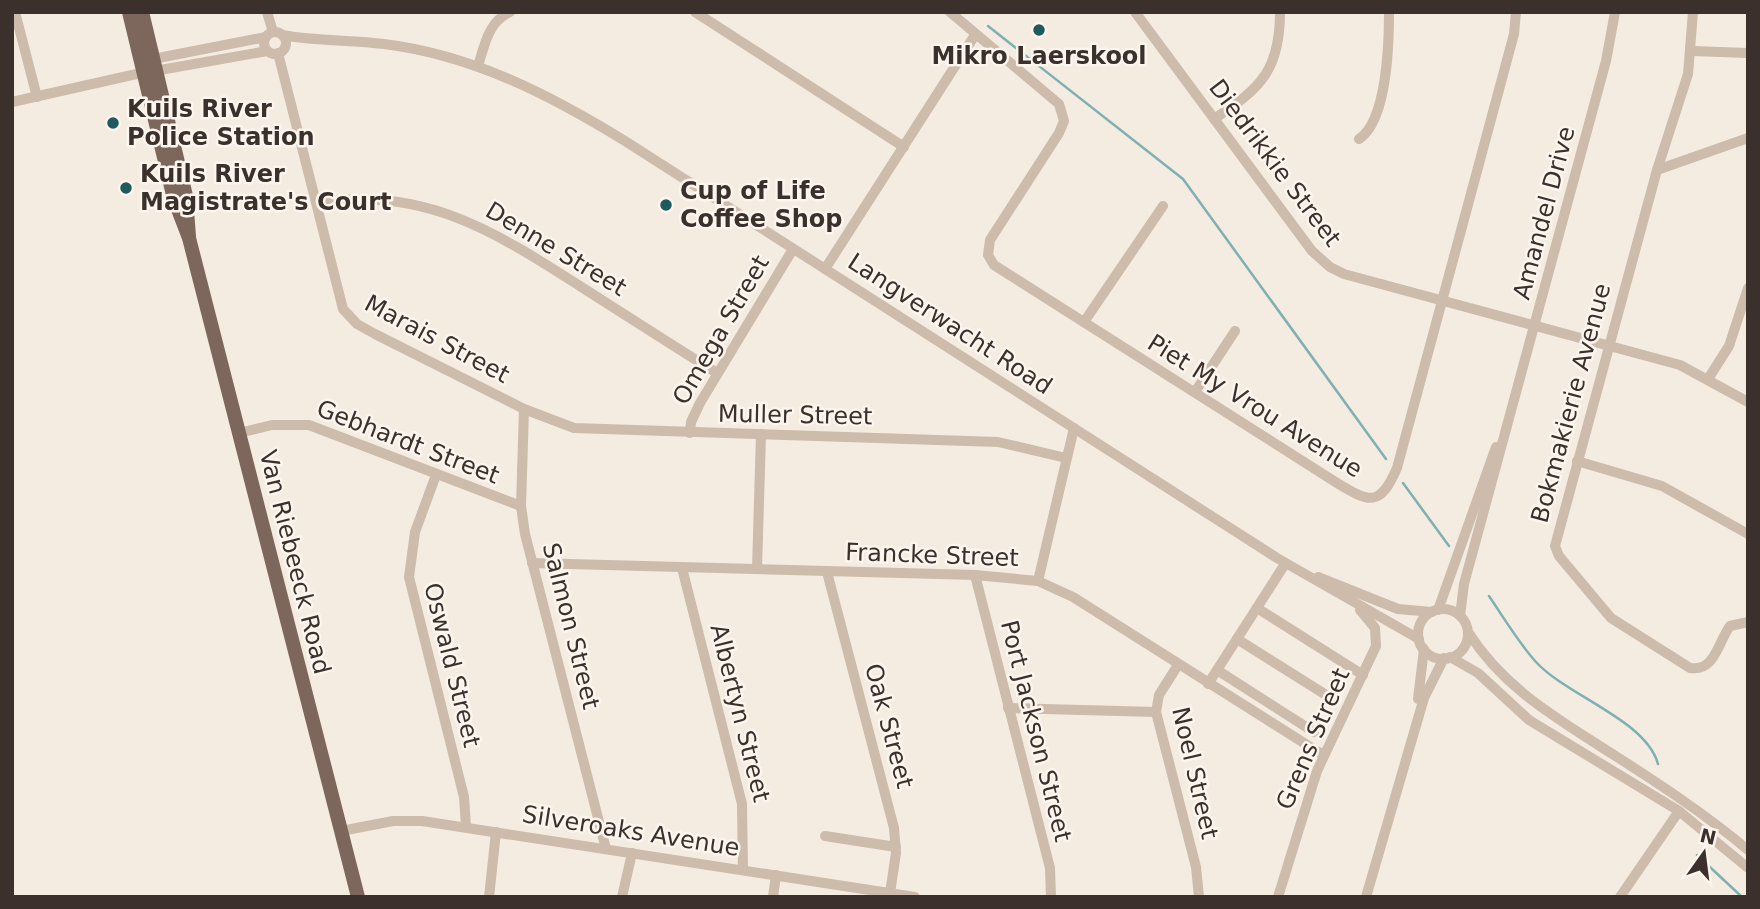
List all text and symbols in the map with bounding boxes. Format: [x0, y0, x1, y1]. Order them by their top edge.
marker: Mikro Laerskool [1031, 22, 1047, 38]
place label: Mikro Laerskool [931, 42, 1147, 70]
street label: Diedrikkie Street [1203, 74, 1347, 252]
place label: Kuils River Police Station [127, 95, 315, 151]
marker: Kuils River Police Station [105, 115, 121, 131]
street label: Amandel Drive [1507, 123, 1581, 303]
place label: Kuils River Magistrate's Court [140, 160, 392, 216]
place label: Cup of Life Coffee Shop [680, 177, 843, 233]
marker: Kuils River Magistrate's Court [118, 180, 134, 196]
street label: Denne Street [481, 196, 631, 302]
marker: Cup of Life Coffee Shop [658, 197, 674, 213]
street label: Langverwacht Road [843, 248, 1057, 400]
street label: Omega Street [667, 250, 775, 410]
street label: Bokmakierie Avenue [1526, 280, 1616, 526]
street label: Marais Street [360, 289, 514, 389]
street label: Piet My Vrou Avenue [1143, 329, 1367, 483]
street label: Gebhardt Street [313, 394, 503, 490]
street label: Muller Street [718, 400, 872, 430]
street label: Van Riebeeck Road [254, 447, 336, 677]
street label: Francke Street [845, 538, 1019, 572]
street label: Salmon Street [537, 540, 605, 712]
street label: Oswald Street [418, 580, 486, 750]
street label: Port Jackson Street [995, 617, 1077, 845]
street label: Albertyn Street [704, 621, 776, 805]
street label: Oak Street [859, 661, 919, 791]
street label: Grens Street [1271, 664, 1355, 814]
street label: Noel Street [1166, 704, 1224, 842]
street label: Silveroaks Avenue [520, 800, 742, 862]
north arrow [1669, 818, 1739, 888]
text: N [1698, 824, 1718, 849]

